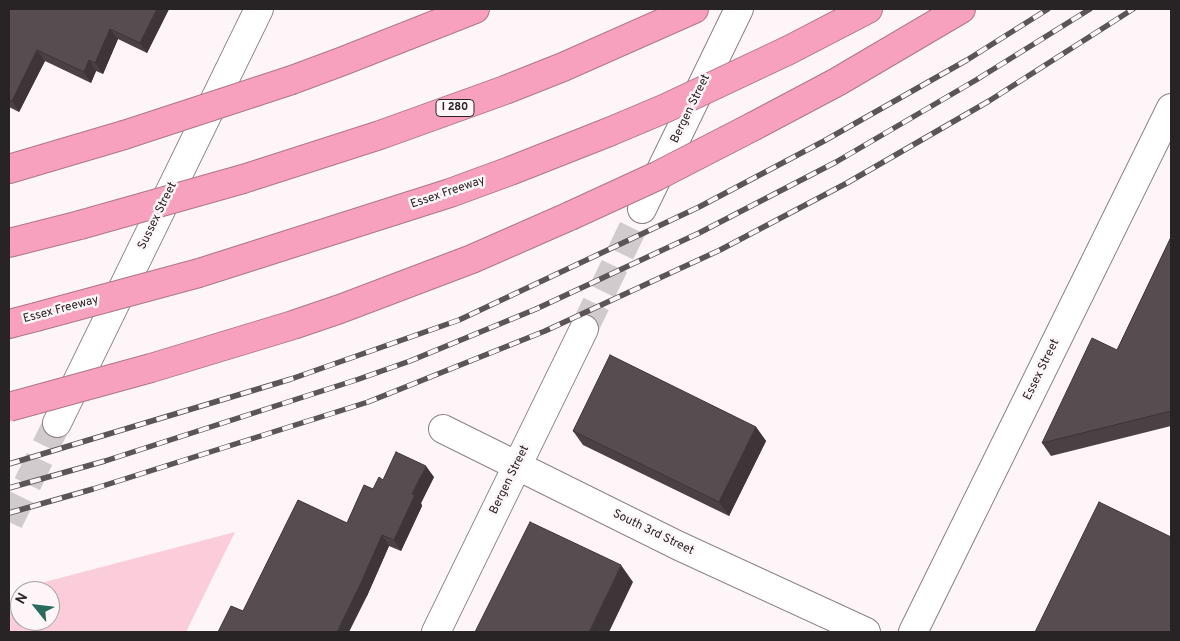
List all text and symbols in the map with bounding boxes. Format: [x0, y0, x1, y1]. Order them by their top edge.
street label: Bergen Street [668, 72, 714, 146]
road number: I 280 [436, 100, 474, 116]
street label: Essex Freeway [409, 174, 487, 212]
street label: Sussex Street [135, 180, 181, 252]
street label: Essex Freeway [22, 293, 100, 327]
street label: Essex Street [1021, 337, 1063, 403]
street label: Bergen Street [487, 443, 533, 517]
street label: South 3rd Street [610, 507, 696, 559]
north arrow [10, 581, 60, 631]
text: N [12, 590, 32, 607]

